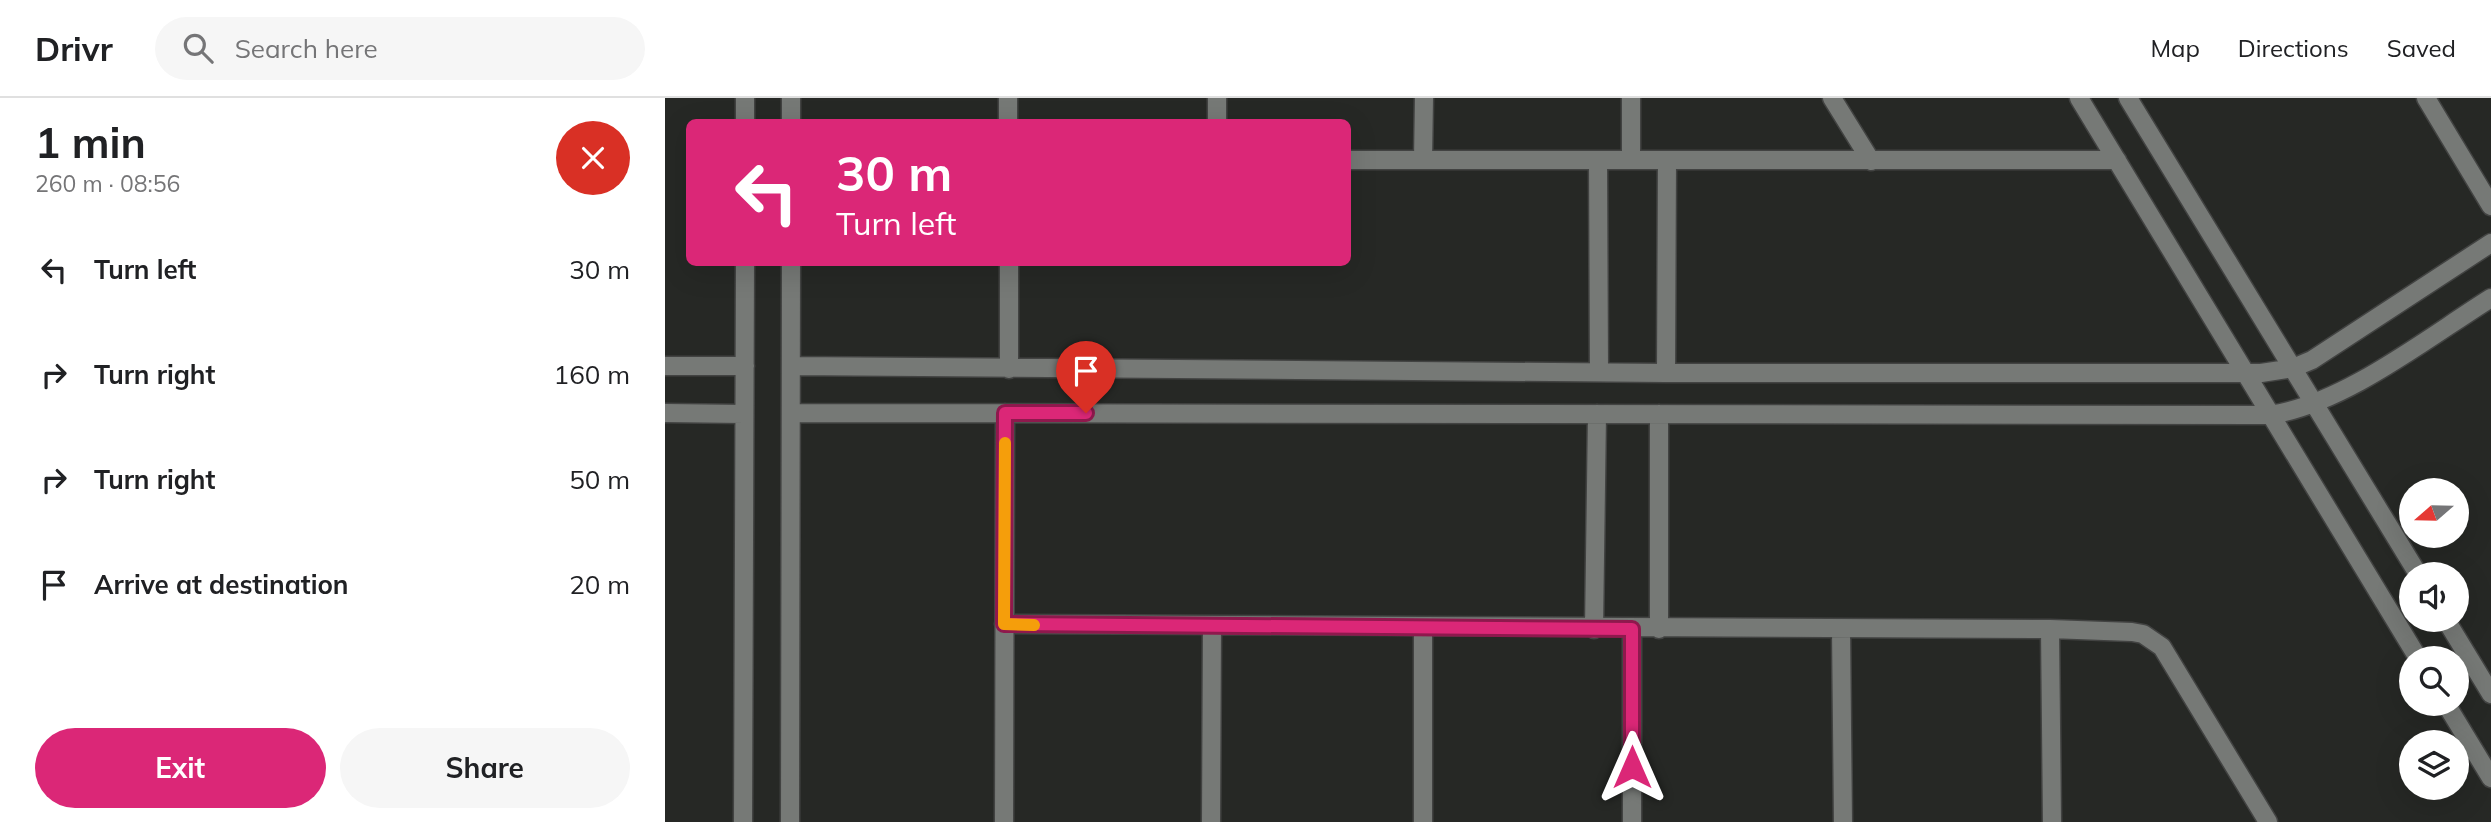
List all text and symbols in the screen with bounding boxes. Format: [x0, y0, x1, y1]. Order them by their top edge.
search box [155, 17, 645, 80]
text: Drivr [35, 28, 113, 69]
icon: search [179, 29, 217, 67]
text: Search here [235, 32, 378, 65]
text: Map [2150, 33, 2200, 63]
text: Directions [2238, 33, 2349, 63]
text: Saved [2387, 33, 2456, 63]
text: 1 min [35, 116, 146, 169]
button: close [556, 121, 630, 195]
text: 30 m [836, 142, 952, 203]
icon: left [721, 147, 812, 238]
text: 260 m · 08:56 [35, 169, 180, 198]
text: Turn left [836, 203, 956, 243]
icon: left [35, 251, 73, 289]
text: Turn left [94, 253, 196, 286]
text: 30 m [569, 253, 630, 286]
pin [1056, 341, 1116, 413]
icon: arrive [1067, 352, 1105, 390]
icon: right [35, 356, 73, 394]
text: Turn right [94, 358, 215, 391]
text: 160 m [554, 358, 630, 391]
icon: right [35, 461, 73, 499]
text: Turn right [94, 463, 215, 496]
text: 50 m [569, 463, 630, 496]
north arrow [2399, 478, 2469, 548]
map controls [2399, 478, 2469, 800]
button: sound [2399, 562, 2469, 632]
icon: arrive [35, 566, 73, 604]
text: Arrive at destination [94, 568, 349, 601]
text: 20 m [569, 568, 630, 601]
button: search [2399, 646, 2469, 716]
button: Exit [35, 728, 326, 808]
button: Share [340, 728, 630, 808]
position arrow [1595, 730, 1669, 804]
button: layers [2399, 730, 2469, 800]

